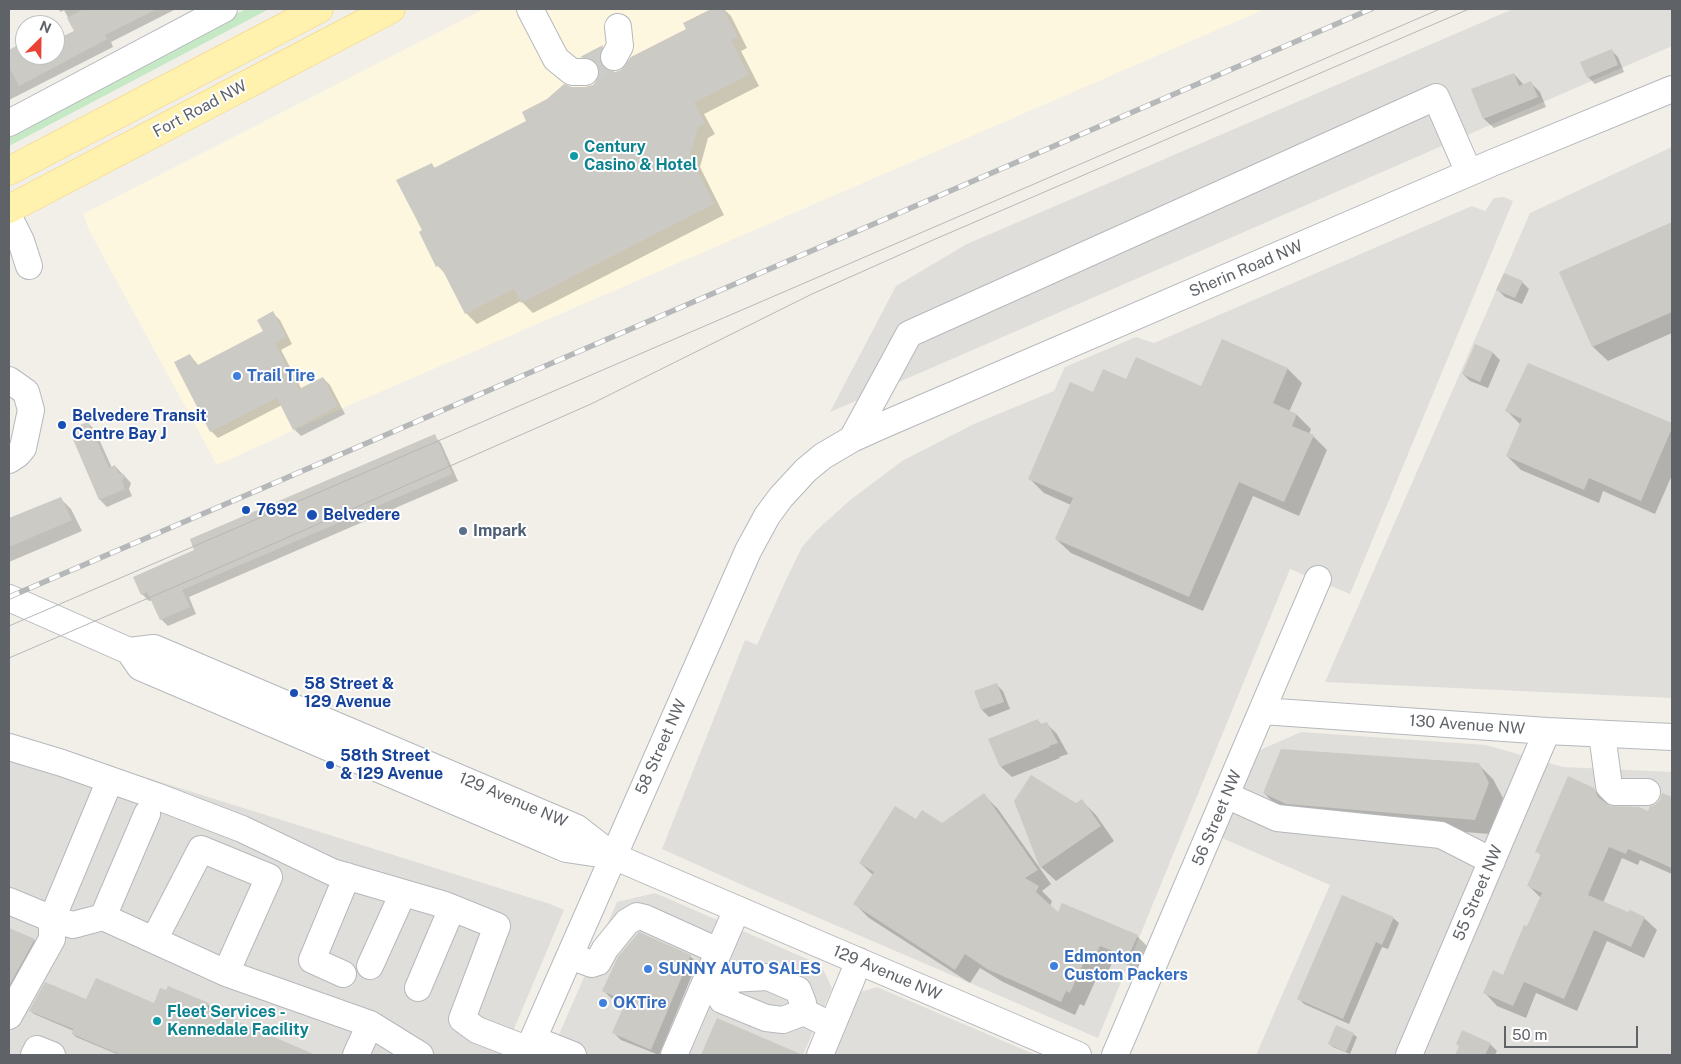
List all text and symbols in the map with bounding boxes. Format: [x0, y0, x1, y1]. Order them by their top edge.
north arrow [15, 15, 65, 65]
text: N [37, 18, 54, 37]
street label: Fort Road NW [150, 76, 250, 142]
place label: Century Casino & Hotel [584, 137, 697, 175]
marker: Century Casino & Hotel [568, 150, 580, 162]
street label: Sherin Road NW [1186, 236, 1306, 302]
place label: Trail Tire [247, 366, 315, 386]
marker: Trail Tire [231, 370, 243, 382]
place label: Belvedere Transit Centre Bay J [72, 406, 207, 444]
marker: Belvedere Transit Centre Bay J [56, 419, 68, 431]
place label: 7692 [256, 500, 297, 520]
marker: 7692 [240, 504, 252, 516]
place label: Belvedere [323, 505, 400, 525]
marker: Belvedere [305, 508, 319, 522]
place label: Impark [473, 521, 527, 541]
marker: Impark [457, 525, 469, 537]
place label: 58 Street & 129 Avenue [304, 674, 394, 712]
marker: 58 Street & 129 Avenue [288, 687, 300, 699]
street label: 58 Street NW [631, 696, 691, 798]
street label: 130 Avenue NW [1408, 711, 1526, 739]
place label: 58th Street & 129 Avenue [340, 746, 443, 784]
marker: 58th Street & 129 Avenue [324, 759, 336, 771]
street label: 56 Street NW [1188, 767, 1246, 869]
street label: 129 Avenue NW [456, 768, 570, 832]
street label: 55 Street NW [1449, 842, 1507, 944]
street label: 129 Avenue NW [830, 941, 944, 1005]
place label: Edmonton Custom Packers [1064, 947, 1188, 985]
place label: SUNNY AUTO SALES [658, 959, 821, 979]
marker: Edmonton Custom Packers [1048, 960, 1060, 972]
marker: SUNNY AUTO SALES [642, 963, 654, 975]
place label: OKTire [613, 993, 667, 1013]
marker: OKTire [597, 997, 609, 1009]
place label: Fleet Services - Kennedale Facility [167, 1002, 309, 1040]
marker: Fleet Services - Kennedale Facility [151, 1015, 163, 1027]
scale bar [1506, 1016, 1640, 1048]
text: 50 m [1512, 1026, 1547, 1043]

